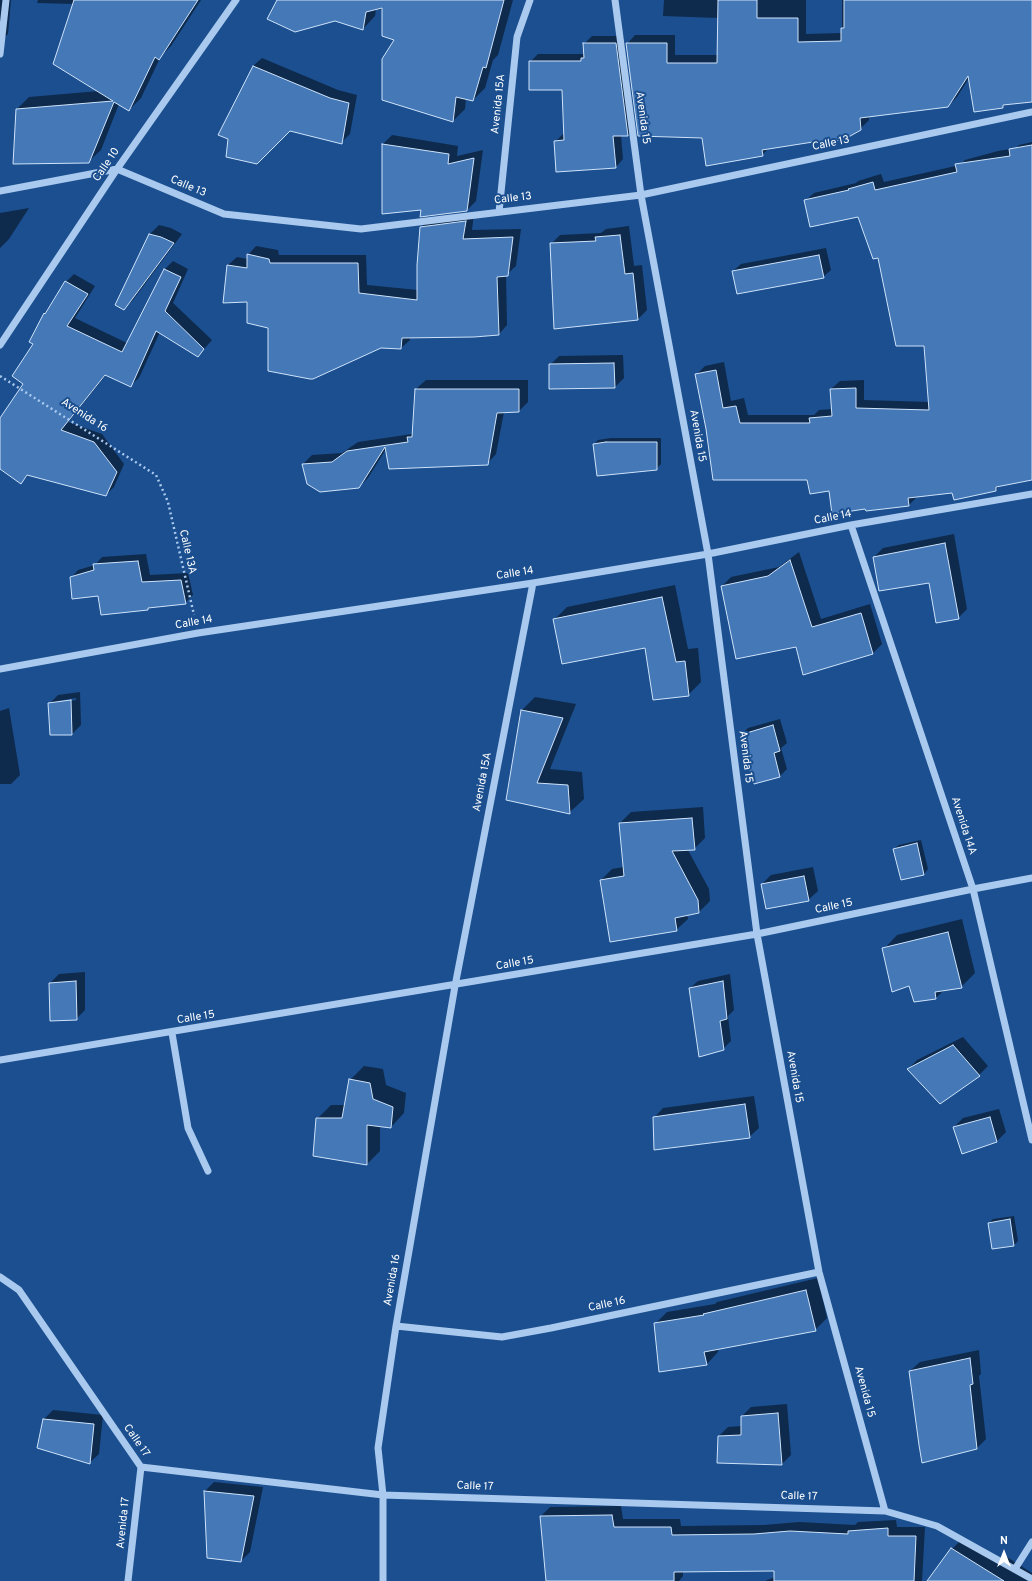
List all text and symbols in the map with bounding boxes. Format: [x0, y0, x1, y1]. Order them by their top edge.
street label: Avenida 15A [489, 73, 509, 135]
street label: Avenida 15 [632, 91, 652, 145]
street label: Calle 13 [811, 134, 851, 154]
street label: Calle 10 [91, 145, 123, 185]
street label: Calle 13 [168, 174, 208, 200]
street label: Calle 13 [493, 190, 533, 208]
street label: Avenida 16 [58, 396, 110, 436]
street label: Avenida 15 [686, 409, 708, 463]
street label: Calle 14 [813, 508, 853, 528]
street label: Calle 13A [175, 528, 199, 576]
street label: Calle 14 [495, 565, 535, 583]
street label: Calle 14 [174, 613, 214, 633]
street label: Avenida 15 [735, 730, 755, 784]
street label: Avenida 15A [471, 751, 495, 813]
street label: Avenida 14A [947, 795, 979, 857]
street label: Calle 15 [814, 897, 854, 917]
street label: Calle 15 [495, 954, 535, 974]
street label: Calle 15 [176, 1009, 216, 1027]
street label: Avenida 15 [783, 1050, 805, 1104]
street label: Avenida 16 [382, 1253, 404, 1307]
street label: Calle 16 [587, 1295, 627, 1315]
street label: Avenida 15 [851, 1365, 877, 1419]
street label: Calle 17 [120, 1422, 152, 1460]
street label: Calle 17 [456, 1480, 494, 1494]
street label: Calle 17 [780, 1490, 818, 1504]
street label: Avenida 17 [115, 1497, 133, 1549]
north arrow [984, 1533, 1024, 1573]
text: N [1000, 1534, 1008, 1548]

